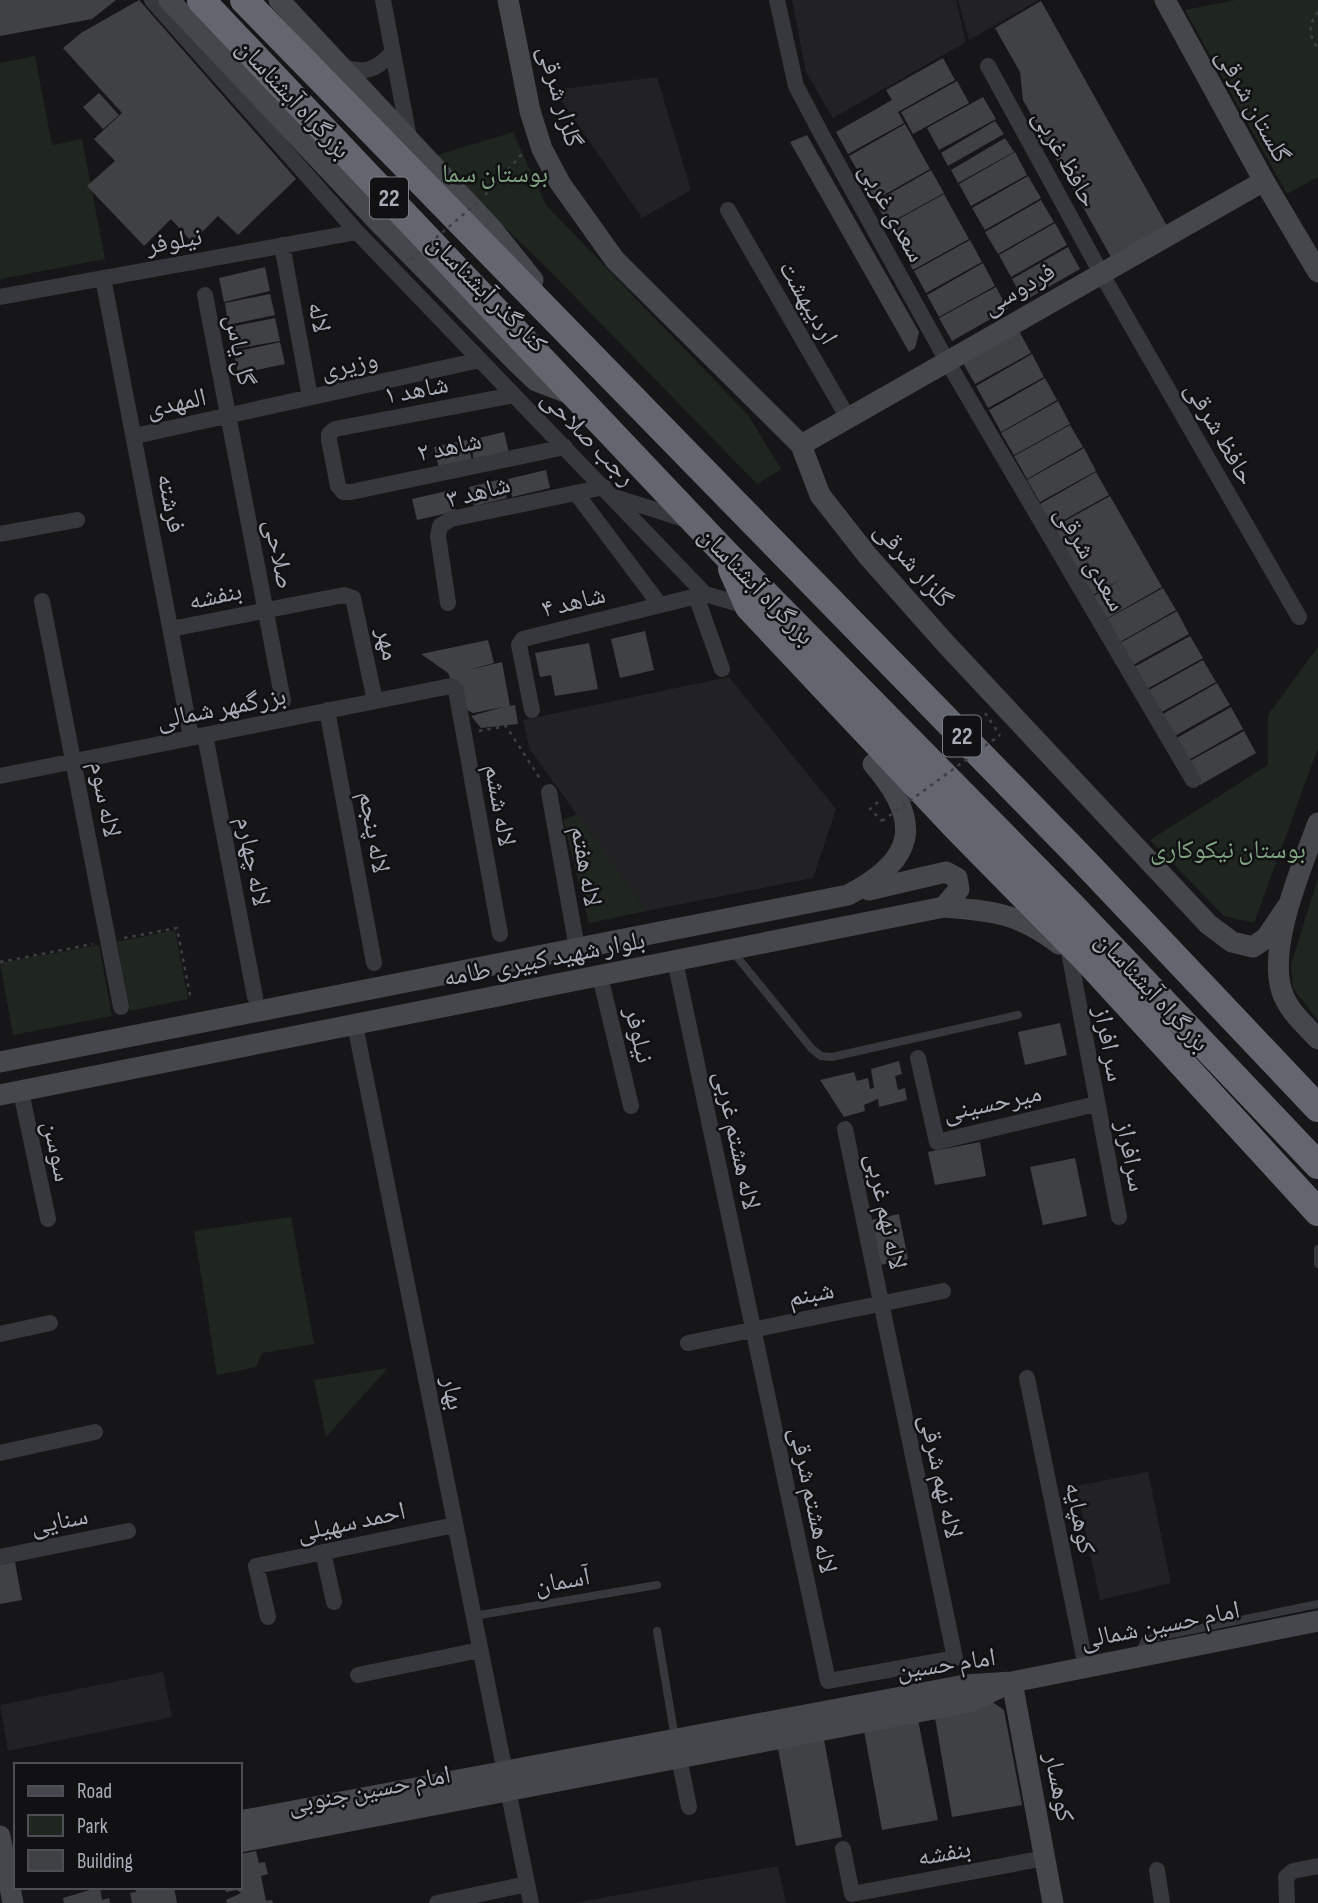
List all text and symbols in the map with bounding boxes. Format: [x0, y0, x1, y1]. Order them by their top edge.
street label: بزرگراه آبشناسان [229, 32, 357, 166]
street label: گلزار شرقی [530, 42, 589, 151]
street label: گلستان شرقی [1209, 43, 1297, 169]
street label: حافظ غربی [1025, 104, 1104, 213]
street label: سعدی غربی [852, 158, 932, 268]
park label: بوستان سما [442, 159, 548, 190]
road number: 22 [370, 178, 408, 218]
street label: نیلوفر [143, 221, 205, 262]
street label: کنارگذر آبشناسان [421, 228, 553, 360]
street label: اردیبهشت [771, 255, 844, 350]
street label: فردوسی [977, 256, 1061, 323]
street label: لاله [300, 299, 337, 335]
street label: گل یاس [217, 312, 262, 389]
street label: وزیری [318, 344, 381, 387]
street label: شاهد ۱ [381, 369, 451, 412]
street label: حافظ شرقی [1178, 376, 1262, 491]
street label: المهدی [143, 382, 209, 425]
street label: رجب صلاحی [534, 383, 642, 493]
street label: شاهد ۲ [414, 426, 484, 469]
street label: شاهد ۳ [443, 469, 514, 516]
street label: فرشته [150, 471, 191, 536]
street label: سعدی شرقی [1047, 500, 1132, 617]
street label: گلزار شرقی [867, 515, 959, 615]
street label: صلاحی [257, 517, 300, 592]
street label: بزرگراه آبشناسان [691, 520, 820, 652]
street label: بنفشه [186, 576, 245, 617]
street label: شاهد ۴ [538, 580, 609, 625]
street label: مهر [369, 625, 406, 663]
street label: بزرگمهر شمالی [154, 681, 289, 736]
road number: 22 [943, 716, 981, 756]
street label: لاله سوم [81, 759, 127, 840]
street label: لاله ششم [477, 762, 522, 849]
street label: لاله پنجم [351, 789, 396, 876]
street label: لاله چهارم [228, 814, 276, 909]
street label: لاله هفتم [563, 824, 608, 909]
park label: بوستان نیکوکاری [1150, 835, 1306, 866]
street label: بلوار شهید کبیری طامه [441, 925, 648, 994]
street label: بزرگراه آبشناسان [1088, 925, 1216, 1059]
street label: نیلوفر [617, 1003, 660, 1066]
street label: سر افراز [1086, 1003, 1131, 1084]
street label: لاله هشتم غربی [707, 1068, 766, 1213]
street label: میرحسینی [940, 1078, 1045, 1129]
street label: سرافراز [1108, 1117, 1153, 1194]
street label: سوسن [35, 1118, 78, 1185]
street label: لاله نهم غربی [858, 1150, 913, 1272]
street label: شبنم [786, 1275, 837, 1314]
street label: بهار [434, 1373, 471, 1413]
street label: لاله نهم شرقی [912, 1411, 969, 1541]
street label: لاله هشتم شرقی [782, 1424, 843, 1576]
street label: کوهپایه [1057, 1480, 1102, 1557]
street label: احمد سهیلی [294, 1496, 409, 1549]
street label: سنایی [28, 1501, 91, 1542]
street label: آسمان [532, 1561, 594, 1602]
street label: امام حسین شمالی [1078, 1595, 1243, 1657]
street label: امام حسین [895, 1642, 998, 1688]
street label: کوهسار [1036, 1749, 1080, 1825]
street label: امام حسین جنوبی [285, 1759, 454, 1822]
legend [14, 1763, 242, 1889]
text: Road [77, 1779, 112, 1804]
text: Park [77, 1814, 108, 1839]
street label: بنفشه [915, 1834, 973, 1873]
text: Building [77, 1849, 133, 1874]

